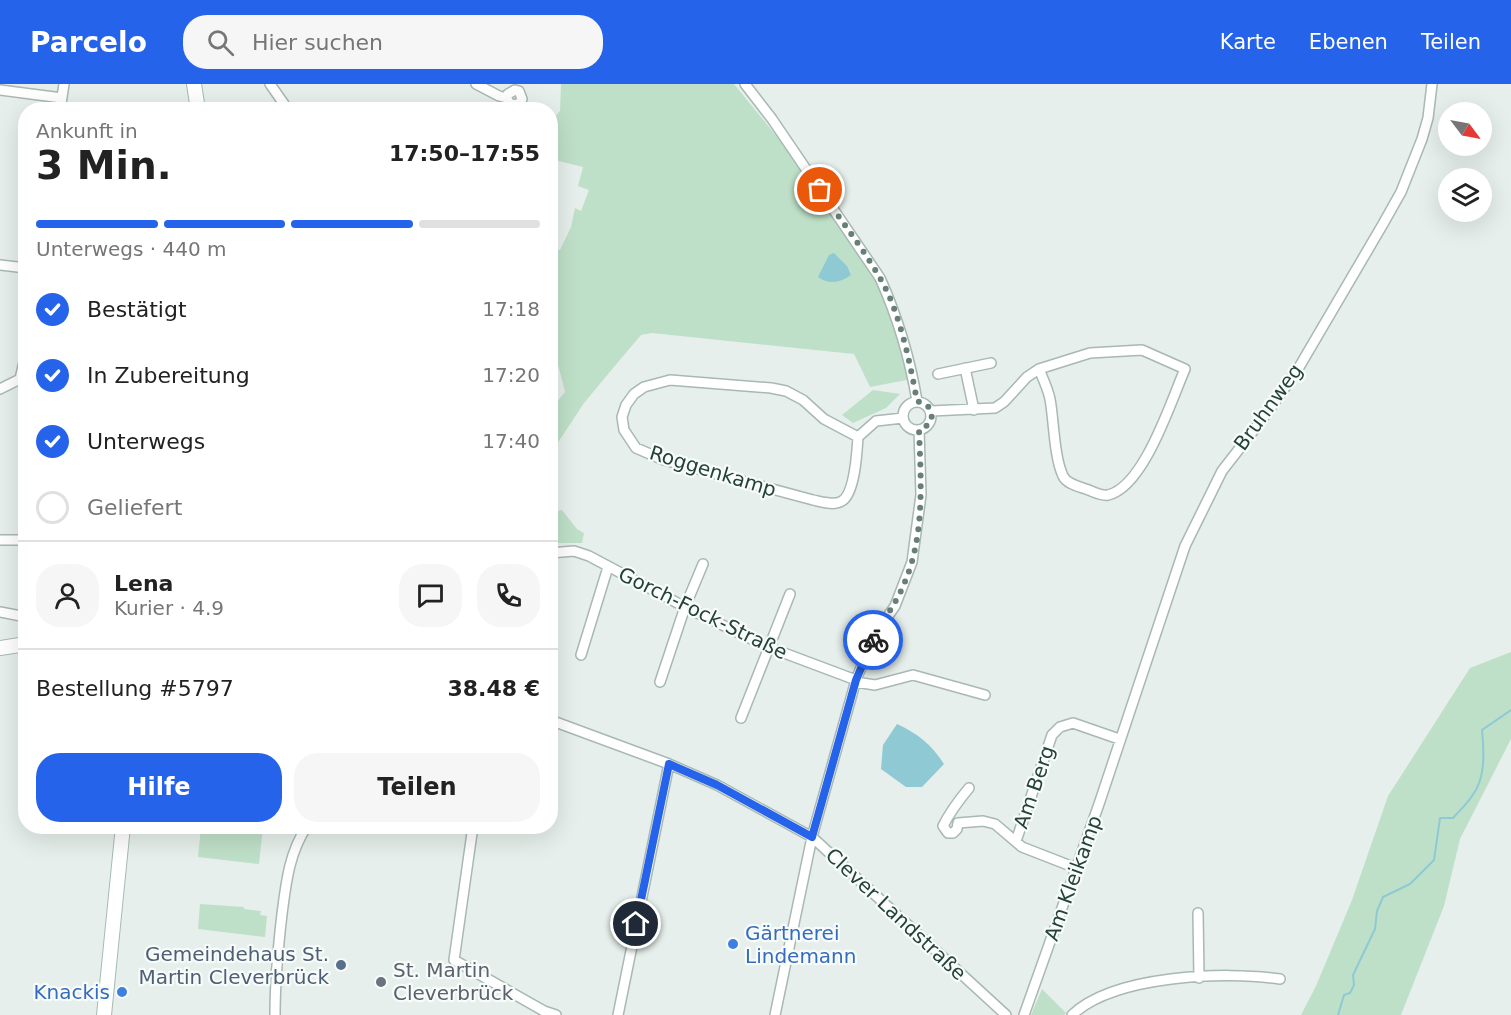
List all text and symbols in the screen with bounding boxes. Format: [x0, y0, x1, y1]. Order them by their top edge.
search box [183, 15, 603, 69]
text: Parcelo [30, 26, 147, 59]
icon: search [204, 26, 237, 59]
text: Hier suchen [252, 30, 383, 55]
text: Karte [1220, 30, 1276, 54]
text: Ebenen [1309, 30, 1388, 54]
text: Teilen [1421, 30, 1481, 54]
north arrow [1438, 102, 1492, 156]
map controls [1438, 102, 1492, 222]
text: Ankunft in [36, 119, 138, 143]
text: 17:50–17:55 [389, 141, 540, 166]
text: 3 Min. [36, 143, 171, 188]
pin [794, 164, 845, 215]
button: layers [1438, 168, 1492, 222]
icon: bag [803, 173, 836, 206]
text: Unterwegs · 440 m [36, 237, 227, 261]
icon: check [36, 293, 69, 326]
text: Bestätigt [87, 297, 187, 322]
text: 17:18 [482, 297, 540, 321]
icon: check [36, 359, 69, 392]
street label: Bruhnweg [1229, 359, 1307, 455]
text: In Zubereitung [87, 363, 250, 388]
text: 17:20 [482, 363, 540, 387]
icon: check [36, 425, 69, 458]
text: Unterwegs [87, 429, 205, 454]
text: 17:40 [482, 429, 540, 453]
street label: Roggenkamp [647, 440, 779, 502]
text: Geliefert [87, 495, 182, 520]
street label: Gorch-Fock-Straße [615, 562, 791, 664]
button: person [36, 564, 99, 627]
button: chat [399, 564, 462, 627]
button: phone [477, 564, 540, 627]
text: Lena [114, 571, 173, 596]
text: Kurier · 4.9 [114, 596, 224, 620]
courier [843, 610, 903, 670]
icon: bike [857, 624, 890, 657]
text: Bestellung #5797 [36, 676, 234, 701]
text: 38.48 € [447, 676, 540, 701]
street label: Am Berg [1009, 742, 1059, 832]
button: Hilfe [36, 753, 282, 822]
button: Teilen [294, 753, 540, 822]
street label: Am Kleikamp [1039, 812, 1107, 944]
street label: Clever Landstraße [821, 843, 971, 985]
pin [610, 898, 661, 949]
icon: home [619, 907, 652, 940]
place label: Gärtnerei Lindemann [745, 921, 856, 968]
marker: Gärtnerei Lindemann [726, 937, 740, 951]
place label: Gemeindehaus St. Martin Cleverbrück [138, 942, 329, 989]
marker: Gemeindehaus St. Martin Cleverbrück [334, 958, 348, 972]
place label: St. Martin Cleverbrück [393, 958, 514, 1005]
marker: St. Martin Cleverbrück [374, 975, 388, 989]
place label: Knackis [33, 980, 110, 1004]
marker: Knackis [115, 985, 129, 999]

